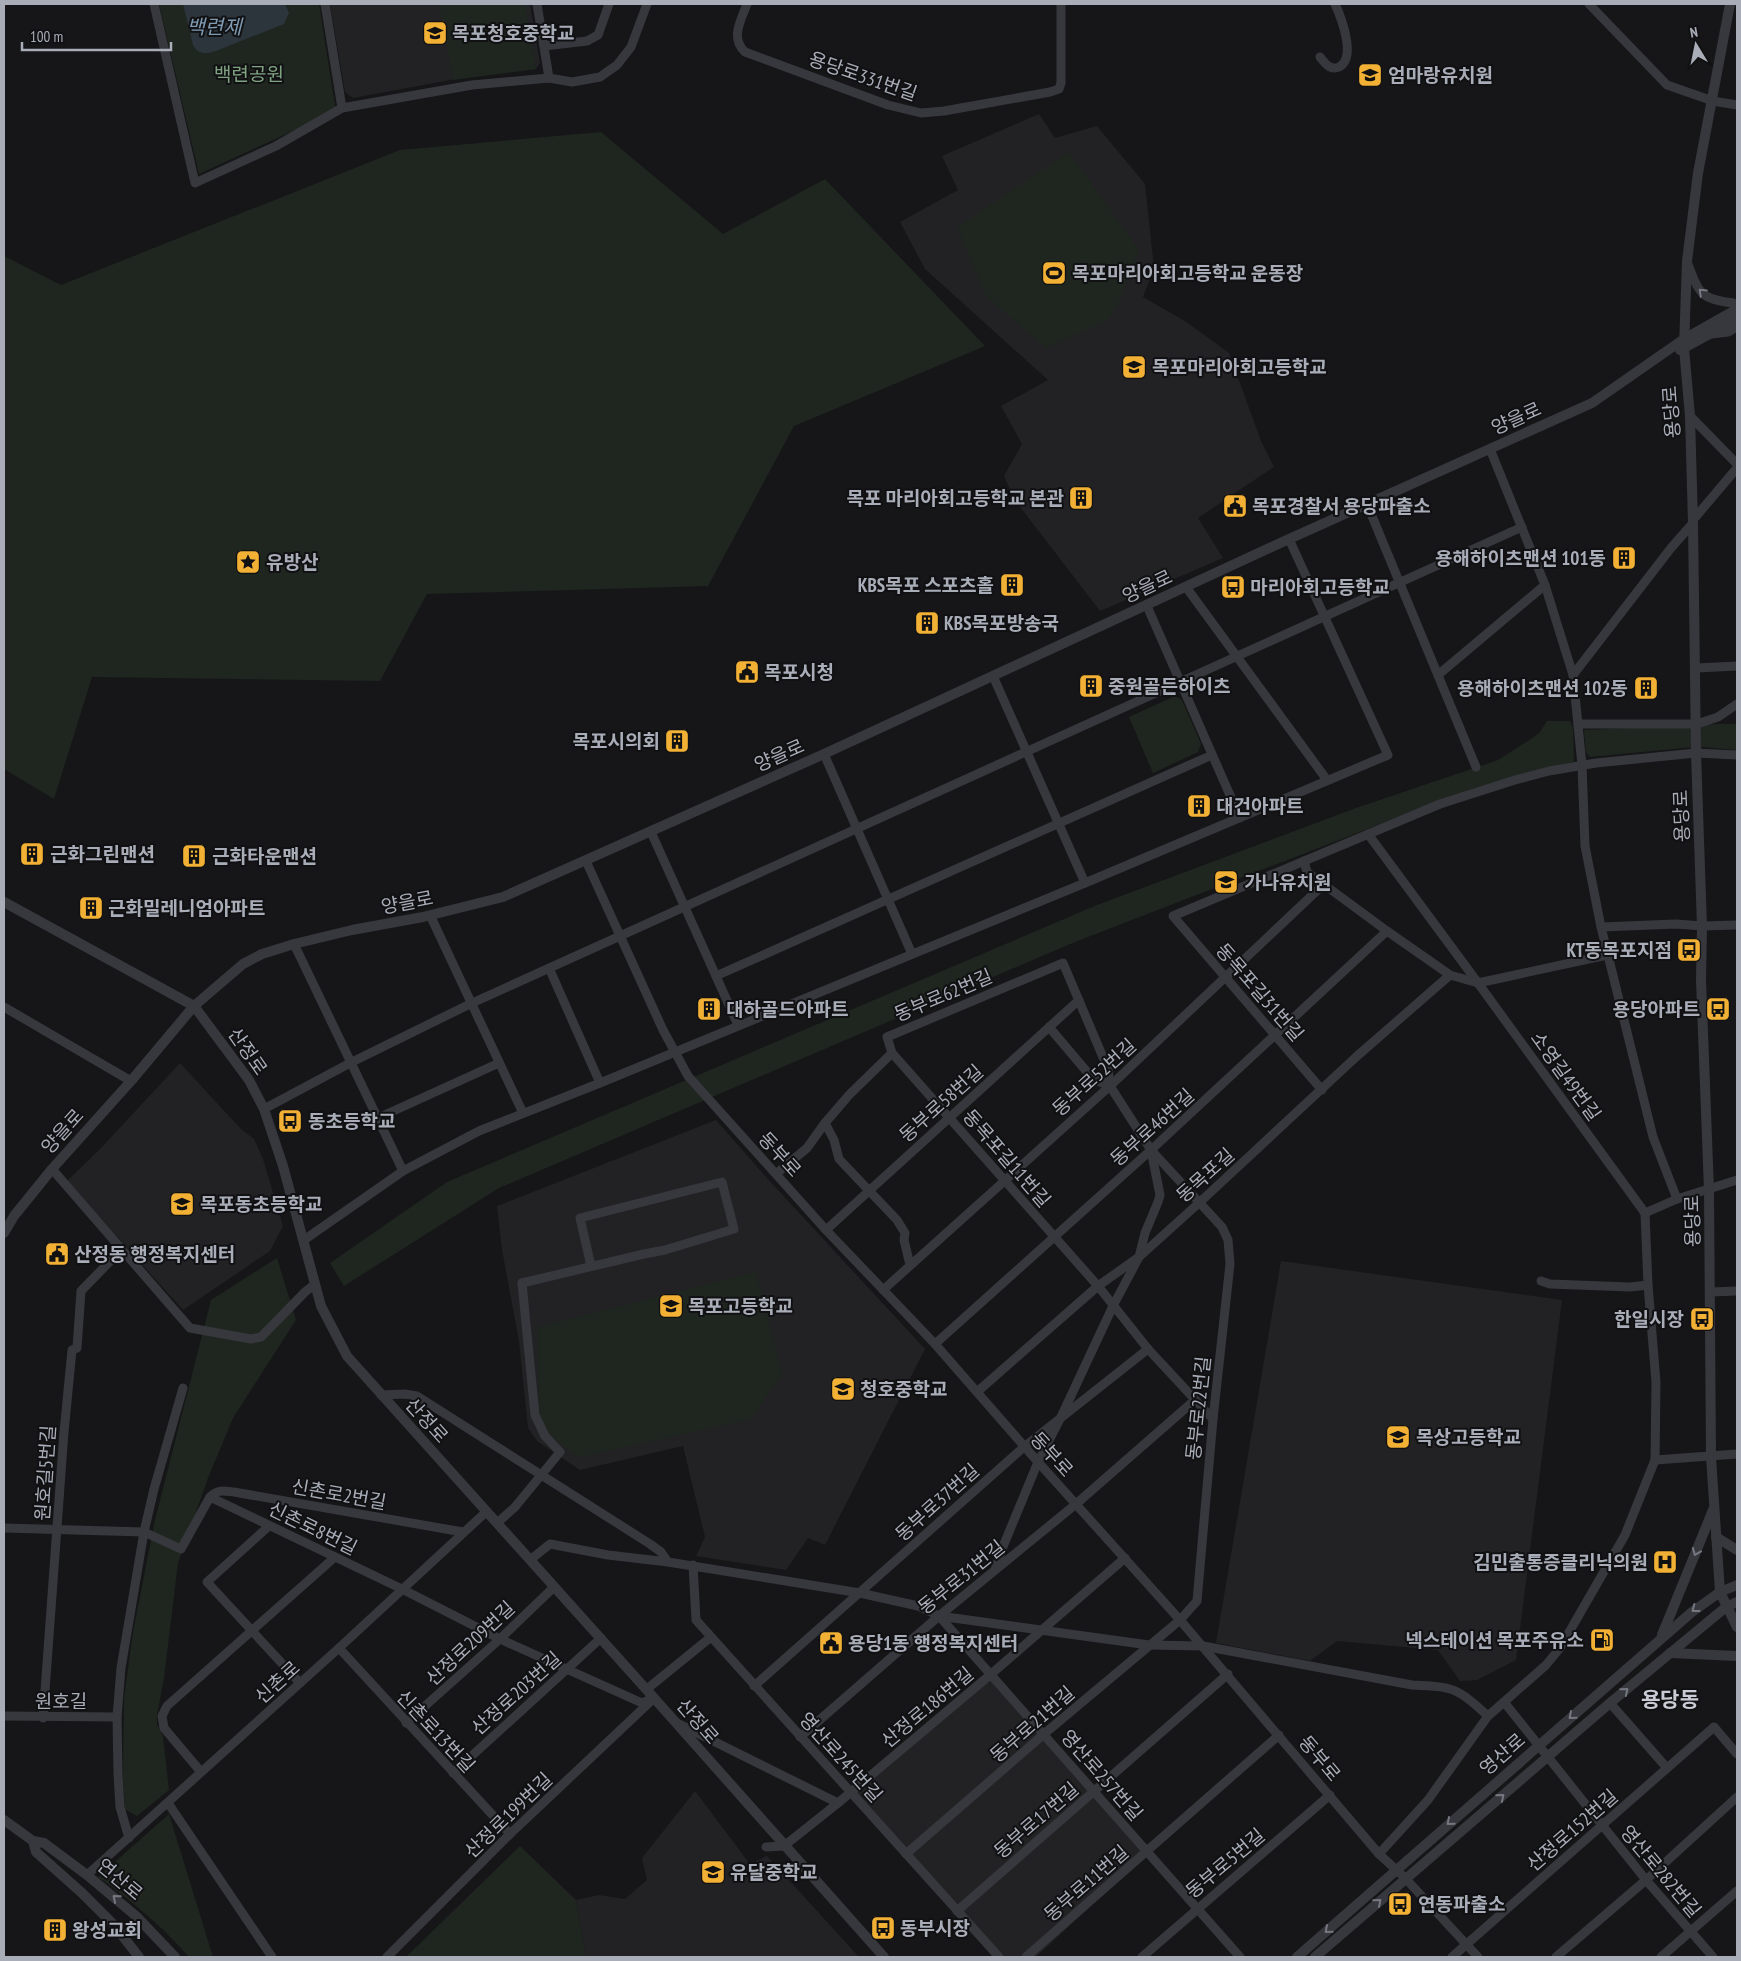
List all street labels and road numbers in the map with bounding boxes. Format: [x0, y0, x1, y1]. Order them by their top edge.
street label: 용당로331번길 [806, 46, 920, 106]
street label: 용당로 [1657, 385, 1685, 439]
street label: 양을로 [1487, 396, 1545, 440]
street label: 양을로 [1118, 564, 1176, 608]
street label: 양을로 [750, 733, 808, 777]
street label: 용당로 [1668, 789, 1694, 843]
street label: 양을로 [379, 885, 435, 919]
street label: 동목포길31번길 [1211, 938, 1309, 1046]
street label: 동부로62번길 [890, 964, 996, 1026]
street label: 산정로 [223, 1023, 273, 1079]
street label: 소영길49번길 [1526, 1027, 1606, 1125]
street label: 동부로52번길 [1047, 1033, 1141, 1121]
street label: 동부로58번길 [894, 1059, 988, 1147]
street label: 동부로46번길 [1105, 1083, 1199, 1171]
street label: 양을로 [36, 1103, 88, 1159]
street label: 동목포길11번길 [958, 1104, 1056, 1212]
street label: 동부로 [754, 1126, 806, 1182]
street label: 동목포길 [1171, 1143, 1239, 1207]
street label: 용당로 [1680, 1195, 1704, 1247]
street label: 동부로22번길 [1181, 1355, 1215, 1461]
street label: 산정로 [401, 1392, 453, 1448]
street label: 원호길5번길 [30, 1424, 60, 1522]
street label: 동부로 [1026, 1426, 1078, 1482]
street label: 동부로37번길 [890, 1458, 984, 1546]
street label: 신촌로2번길 [290, 1474, 388, 1514]
street label: 신촌로8번길 [265, 1496, 361, 1560]
street label: 동부로31번길 [913, 1535, 1009, 1619]
street label: 산정로209번길 [420, 1596, 520, 1690]
street label: 산정로203번길 [466, 1646, 566, 1740]
street label: 신촌로 [249, 1656, 305, 1708]
street label: 산정로186번길 [876, 1661, 978, 1753]
street label: 동부로21번길 [985, 1681, 1079, 1767]
street label: 신촌로13번길 [392, 1685, 480, 1777]
street label: 원호길 [35, 1689, 87, 1713]
street label: 산정로 [672, 1693, 724, 1749]
street label: 영산로245번길 [794, 1707, 888, 1807]
street label: 영산로257번길 [1056, 1724, 1148, 1826]
street label: 영산로 [1474, 1728, 1530, 1780]
street label: 동부로 [1294, 1730, 1346, 1786]
street label: 산정로199번길 [459, 1767, 557, 1863]
street label: 동부로17번길 [989, 1777, 1083, 1863]
street label: 산정로152번길 [1521, 1784, 1623, 1876]
street label: 영산로282번길 [1615, 1820, 1707, 1922]
street label: 동부로5번길 [1181, 1823, 1269, 1903]
street label: 동부로11번길 [1039, 1840, 1133, 1926]
street label: 연산로 [92, 1853, 148, 1905]

